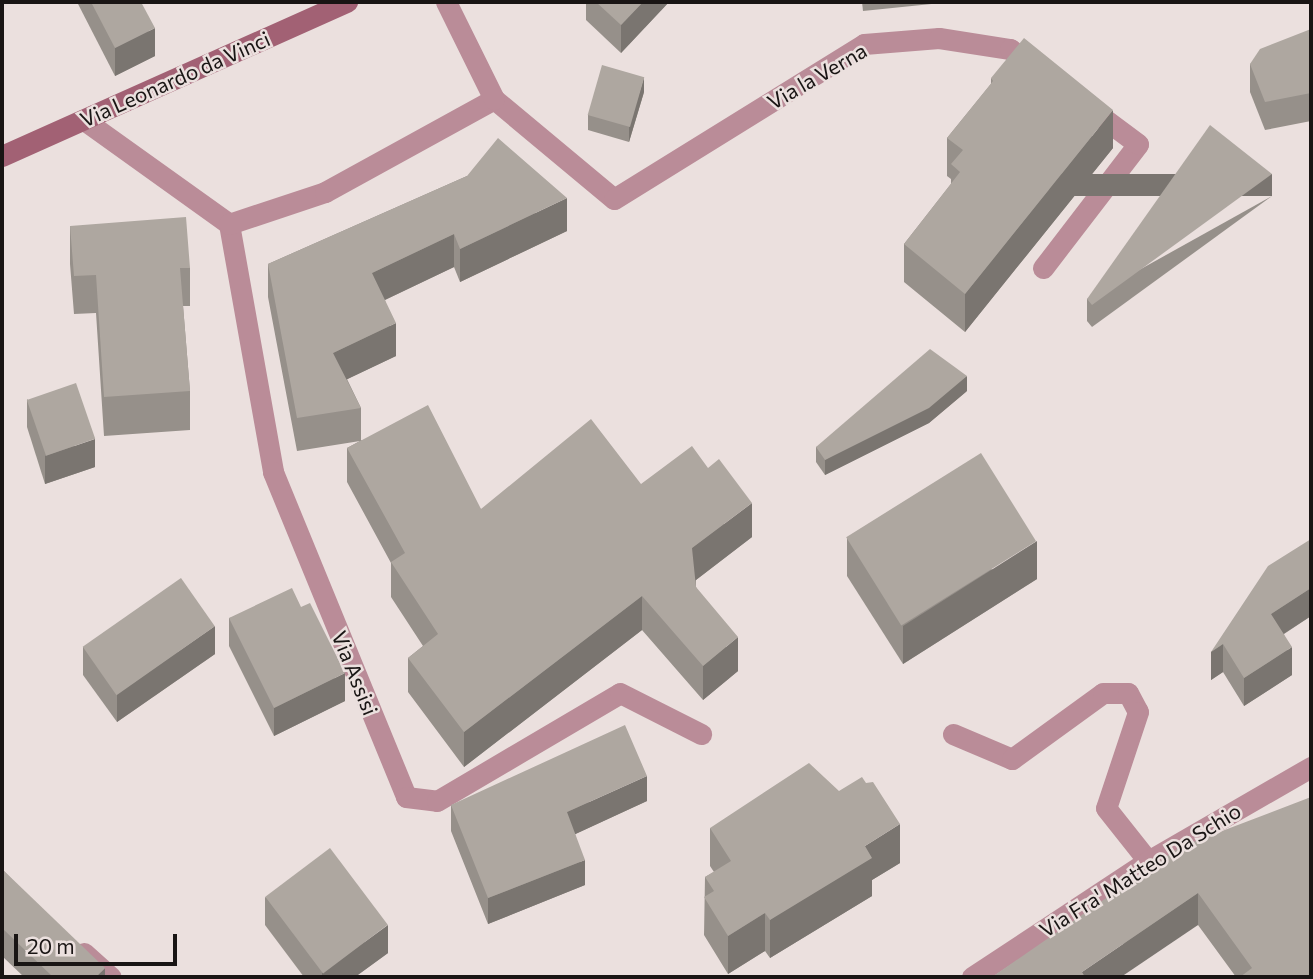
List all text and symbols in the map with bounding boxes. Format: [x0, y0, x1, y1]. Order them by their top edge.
street label: Via Leonardo da Vinci [76, 26, 274, 132]
street label: Via la Verna [763, 37, 871, 115]
street label: Via Assisi [327, 627, 383, 719]
street label: Via Fra' Matteo Da Schio [1035, 798, 1245, 942]
scale bar [18, 920, 180, 964]
text: 20 m [27, 933, 75, 958]

